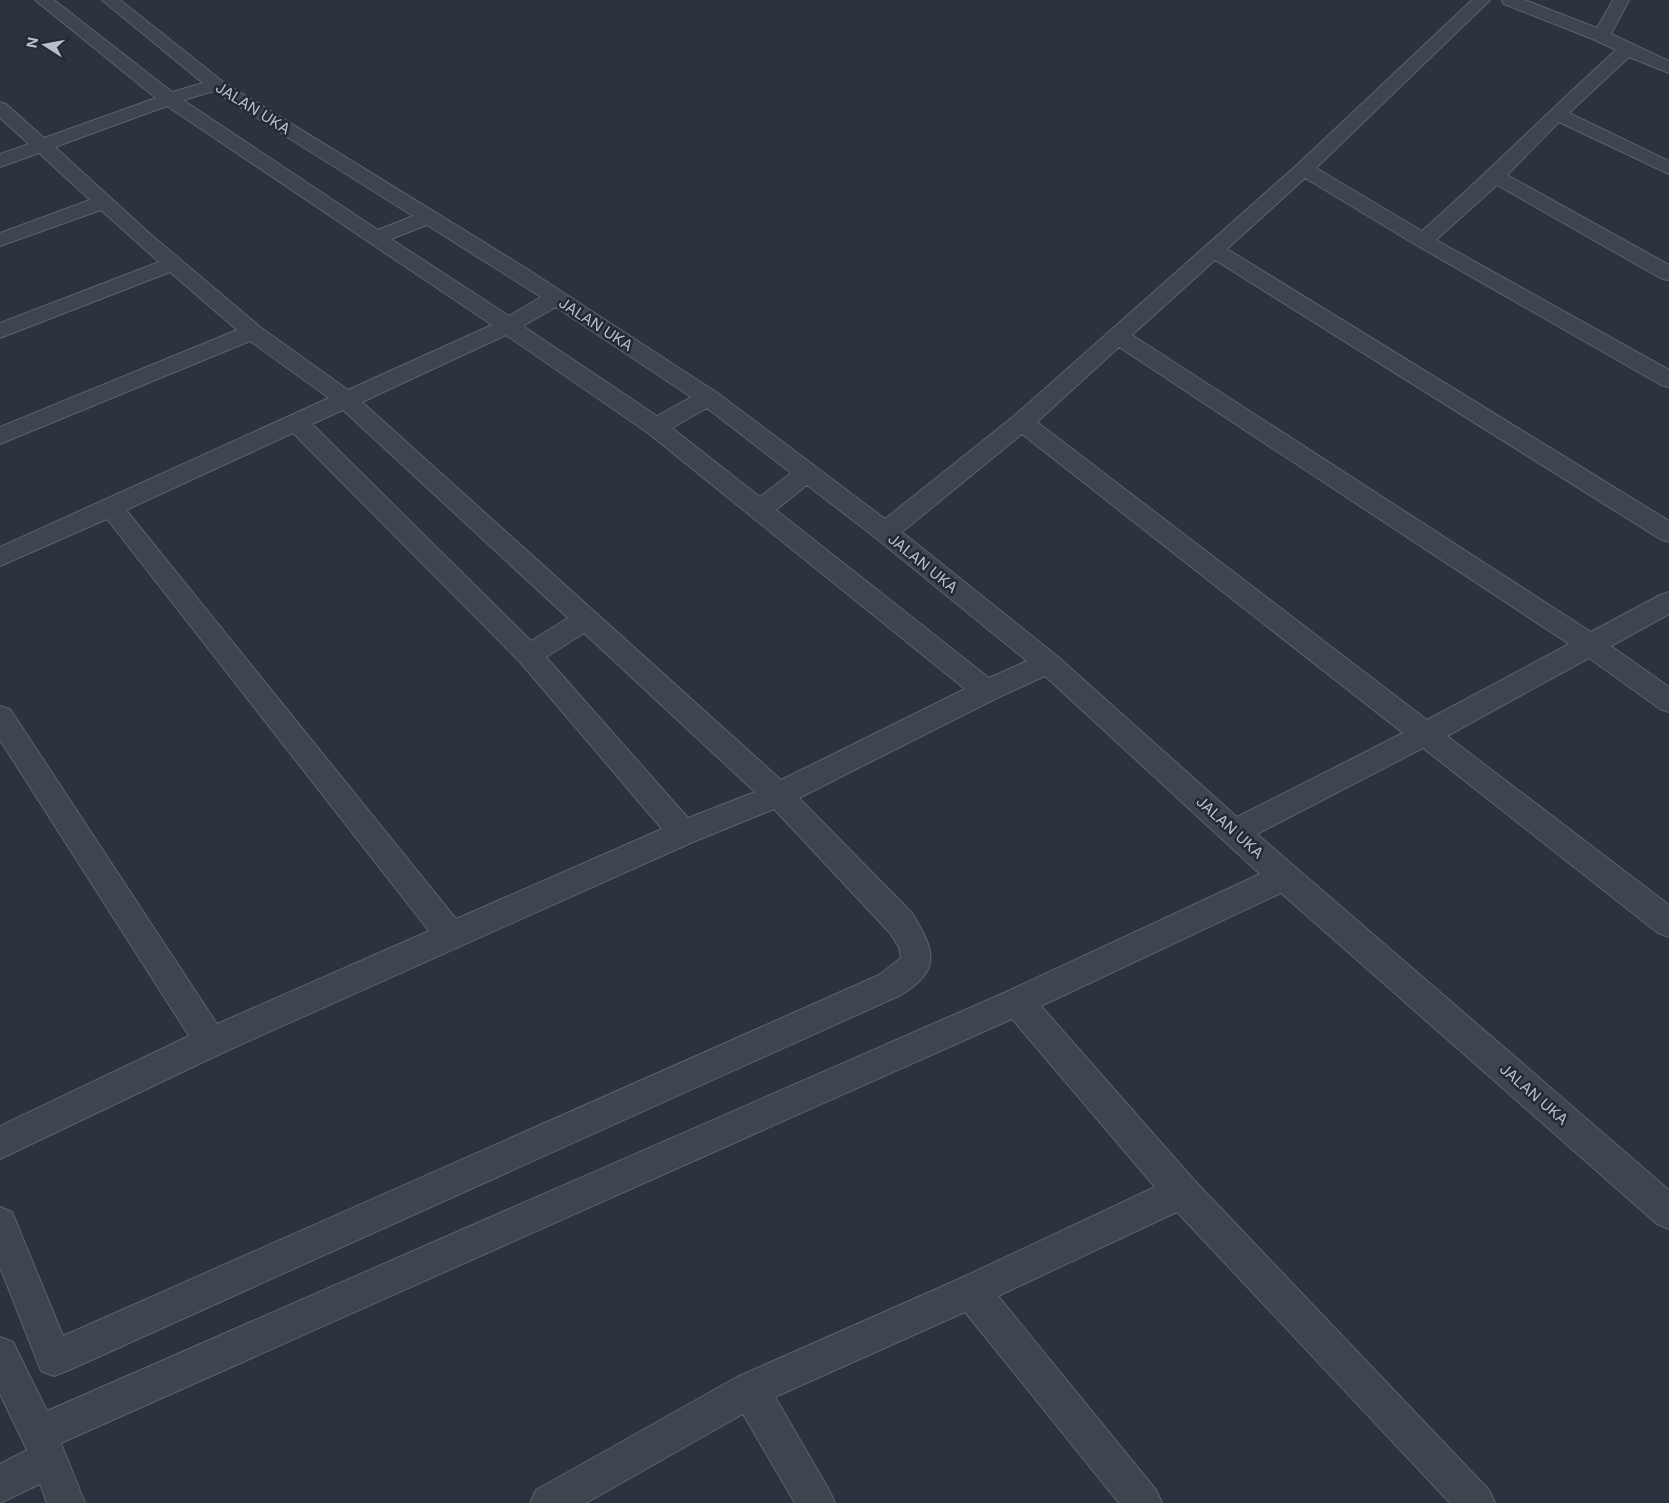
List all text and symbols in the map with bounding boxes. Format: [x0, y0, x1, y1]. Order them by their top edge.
north arrow [20, 20, 70, 70]
text: N [22, 36, 41, 49]
street label: JALAN UKA [212, 78, 294, 138]
street label: JALAN UKA [555, 293, 637, 355]
street label: JALAN UKA [884, 529, 962, 597]
street label: JALAN UKA [1192, 792, 1268, 862]
street label: JALAN UKA [1496, 1059, 1572, 1129]

